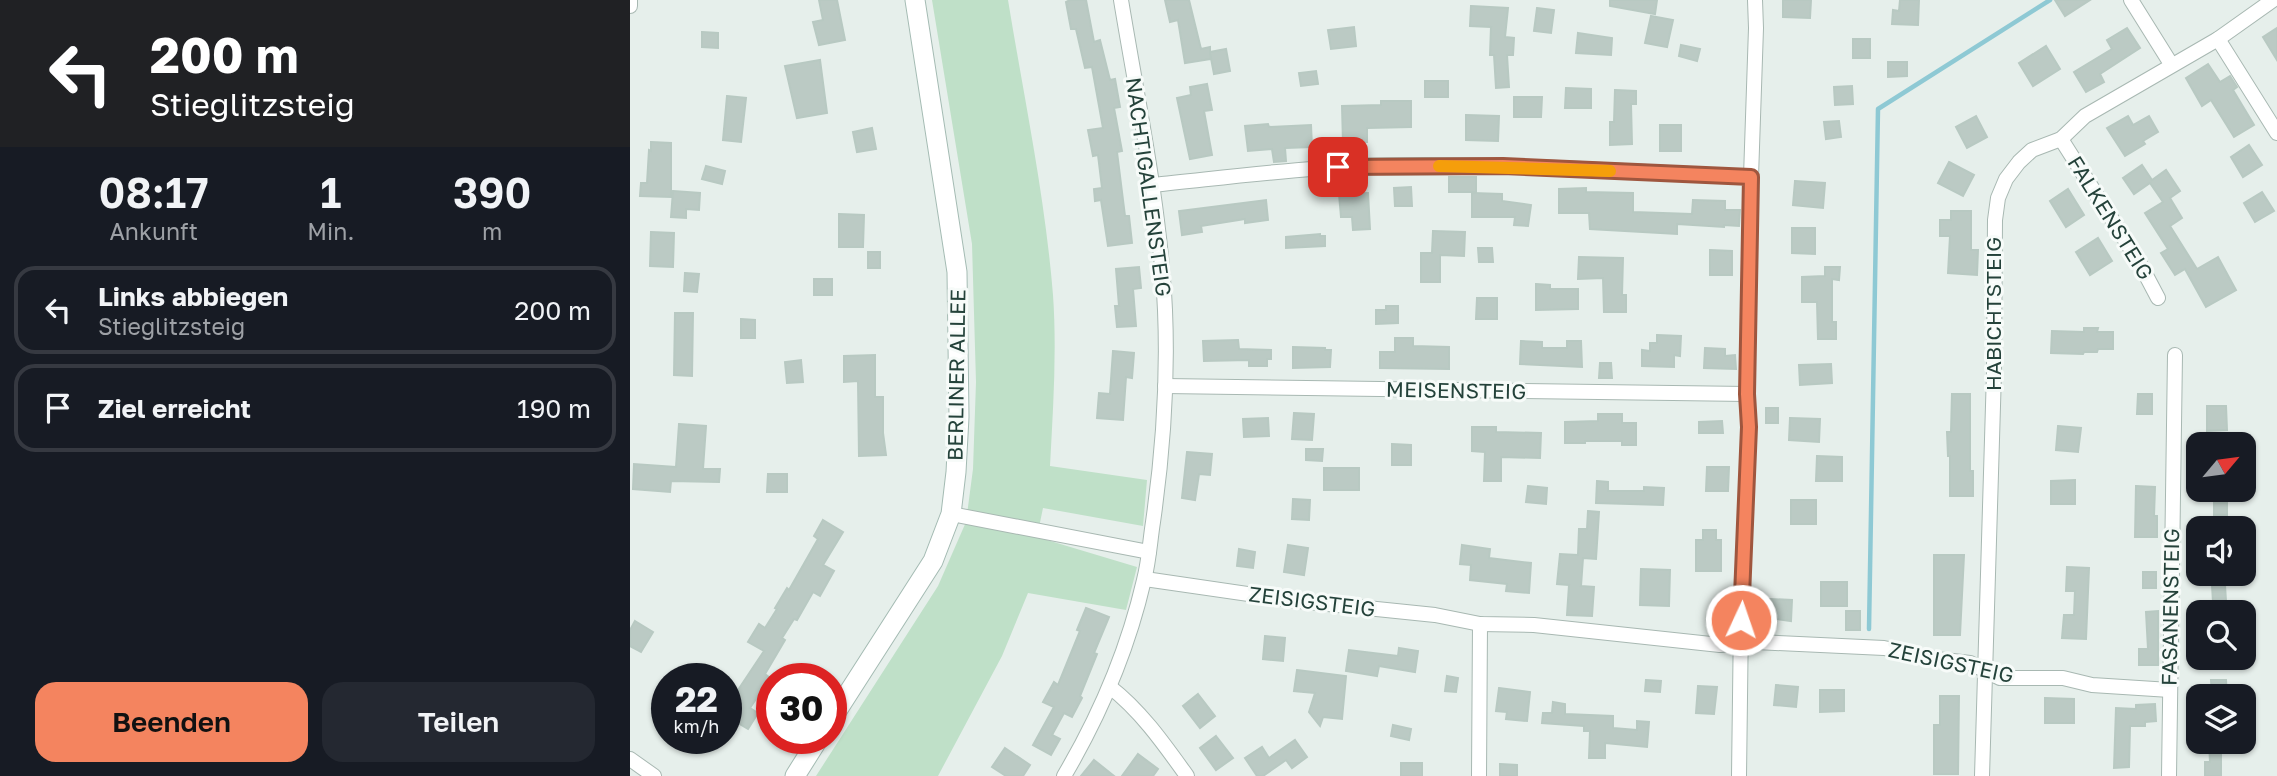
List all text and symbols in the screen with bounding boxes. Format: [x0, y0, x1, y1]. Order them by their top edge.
text: 200 m [150, 25, 299, 84]
icon: left [35, 28, 126, 119]
street label: NACHTIGALLENSTEIG [1121, 76, 1177, 298]
text: Stieglitzsteig [150, 85, 355, 123]
pin [1308, 137, 1368, 197]
icon: arrive [1319, 148, 1357, 186]
street label: FALKENSTEIG [2062, 151, 2159, 284]
text: 08:17 [99, 167, 209, 217]
text: 1 [320, 167, 341, 217]
text: 390 [453, 167, 531, 217]
text: Ankunft [109, 217, 198, 245]
text: Min. [307, 217, 354, 245]
text: m [482, 217, 502, 245]
street label: HABICHTSTEIG [1980, 237, 2006, 391]
text: Links abbiegen [98, 281, 288, 312]
street label: BERLINER ALLEE [942, 289, 970, 461]
icon: left [39, 291, 77, 329]
text: 200 m [514, 295, 591, 326]
text: Stieglitzsteig [98, 312, 245, 340]
street label: MEISENSTEIG [1386, 376, 1526, 404]
icon: arrive [39, 389, 77, 427]
text: Ziel erreicht [98, 393, 251, 424]
text: 190 m [517, 393, 591, 424]
north arrow [2186, 432, 2256, 502]
map controls [2186, 432, 2256, 754]
button: sound [2186, 516, 2256, 586]
street label: FASANENSTEIG [2156, 528, 2184, 686]
street label: ZEISIGSTEIG [1247, 580, 1377, 622]
position arrow [1704, 583, 1778, 657]
button: search [2186, 600, 2256, 670]
street label: ZEISIGSTEIG [1886, 636, 2016, 688]
speed limit sign: 30 [756, 663, 847, 754]
text: 22 [675, 678, 718, 720]
button: Beenden [35, 682, 308, 762]
button: Teilen [322, 682, 595, 762]
button: layers [2186, 684, 2256, 754]
text: km/h [674, 715, 719, 737]

